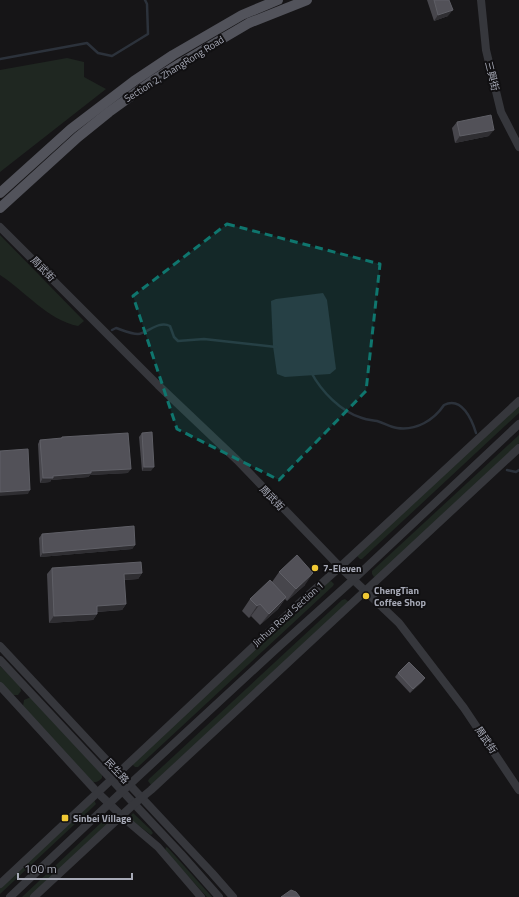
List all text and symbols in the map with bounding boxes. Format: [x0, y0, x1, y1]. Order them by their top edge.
street label: Section 2, ZhangRong Road [121, 32, 227, 106]
street label: 三興街 [481, 60, 503, 92]
street label: 周武街 [27, 253, 59, 285]
street label: 周武街 [256, 482, 288, 514]
place label: 7-Eleven [323, 561, 362, 576]
marker: 7-Eleven [310, 563, 320, 573]
street label: Jinhua Road Section 1 [249, 578, 327, 650]
place label: ChengTian Coffee Shop [374, 583, 426, 610]
marker: ChengTian Coffee Shop [361, 591, 371, 601]
street label: 周武街 [471, 723, 501, 757]
street label: 民生路 [101, 755, 133, 787]
place label: Sinbei Village [73, 811, 131, 826]
marker: Sinbei Village [60, 813, 70, 823]
scale bar [18, 855, 132, 881]
text: 100 m [24, 859, 57, 878]

